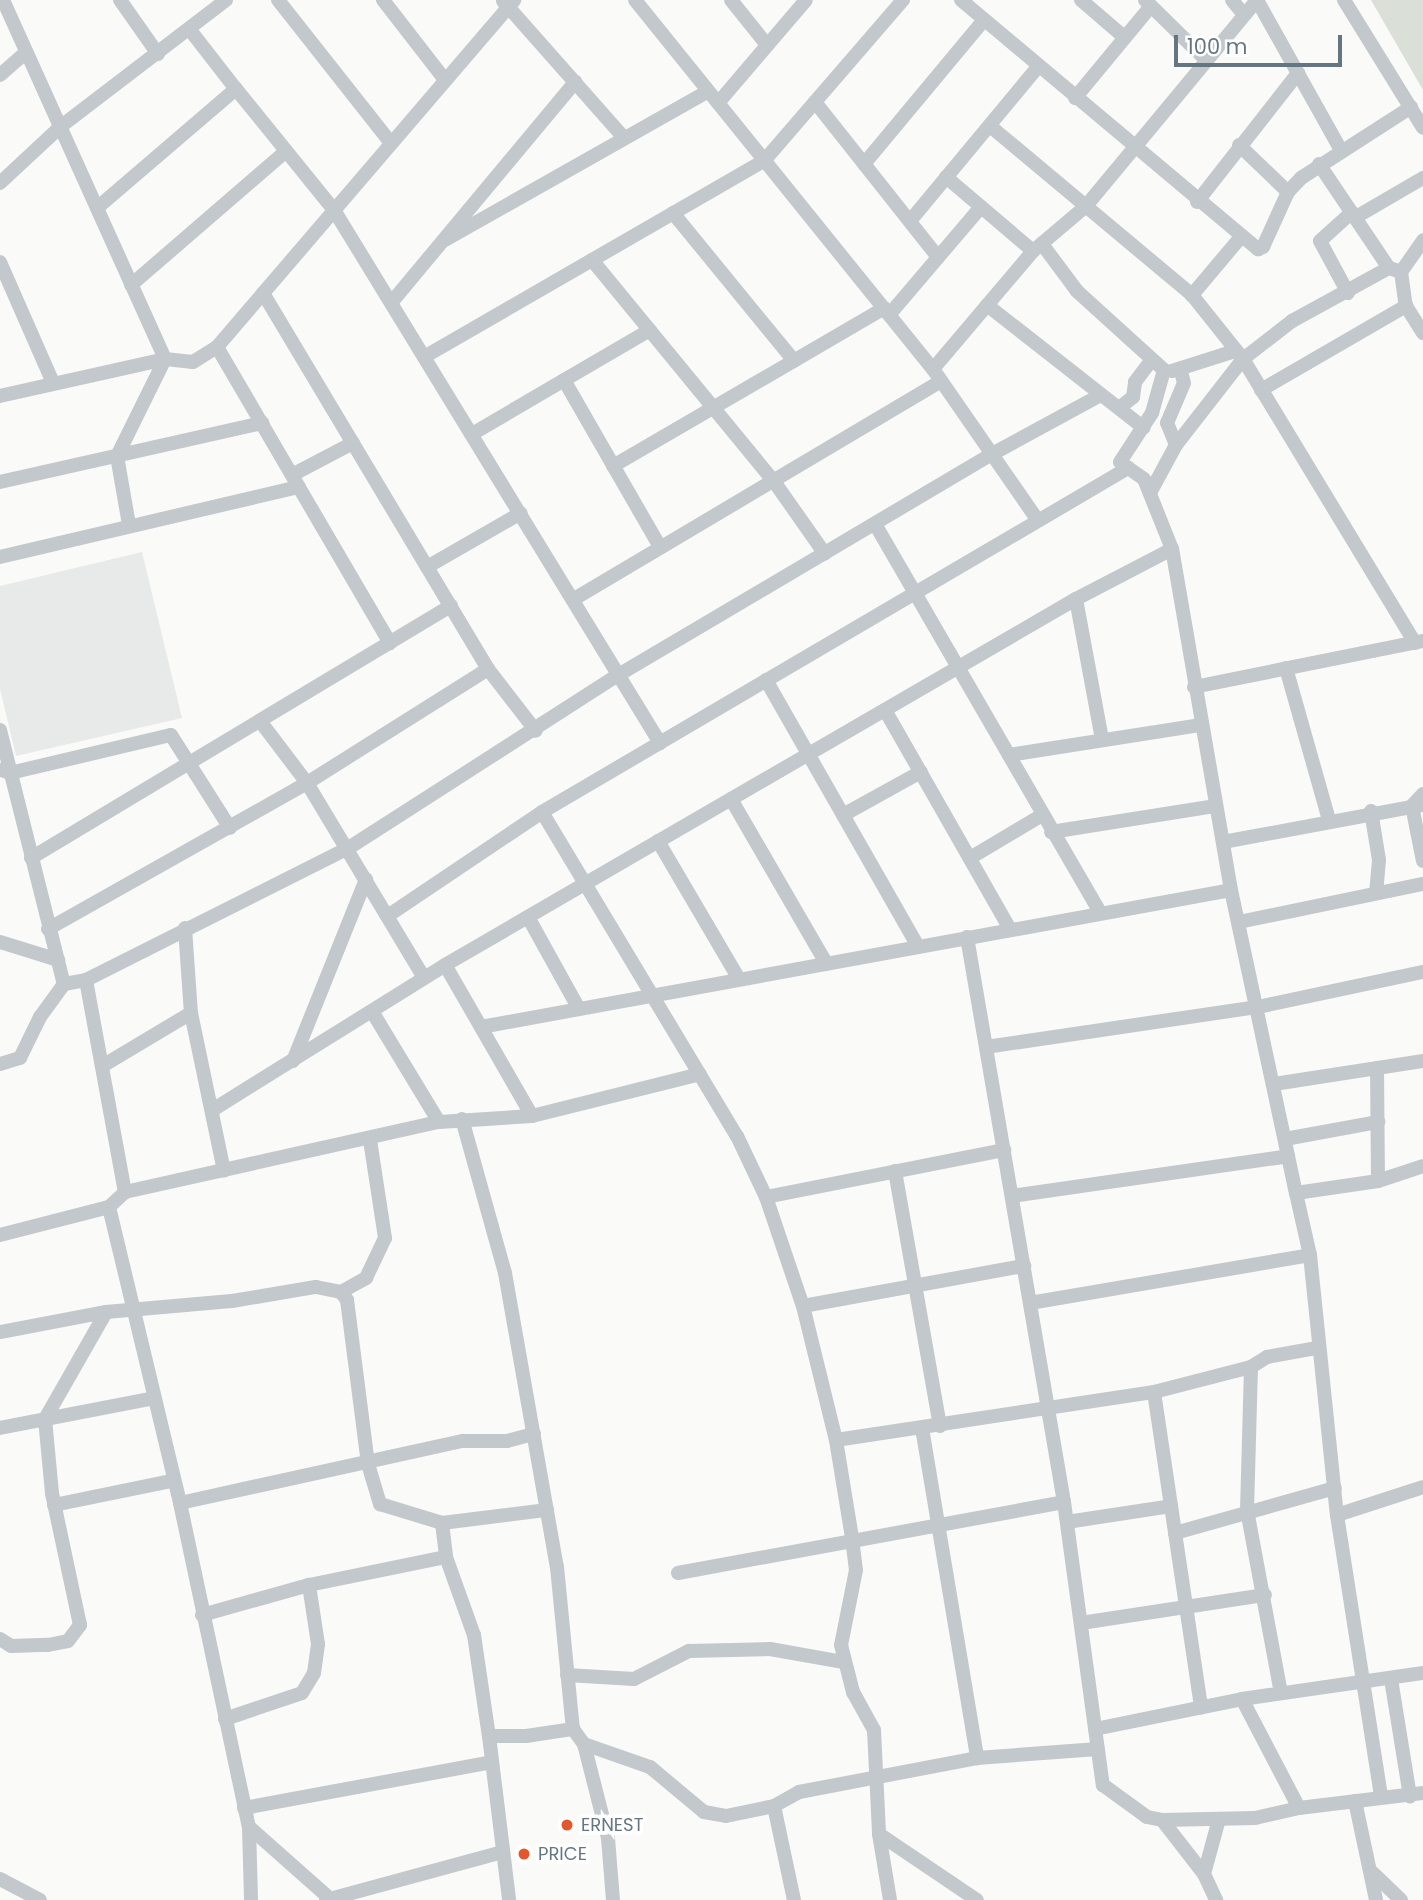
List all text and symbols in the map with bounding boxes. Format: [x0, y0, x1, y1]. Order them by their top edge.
scale bar [1178, 21, 1346, 65]
text: 100 m [1187, 32, 1247, 61]
place label: ERNEST [581, 1814, 643, 1836]
marker: ERNEST [559, 1817, 575, 1833]
place label: PRICE [538, 1843, 587, 1865]
marker: PRICE [516, 1846, 532, 1862]

